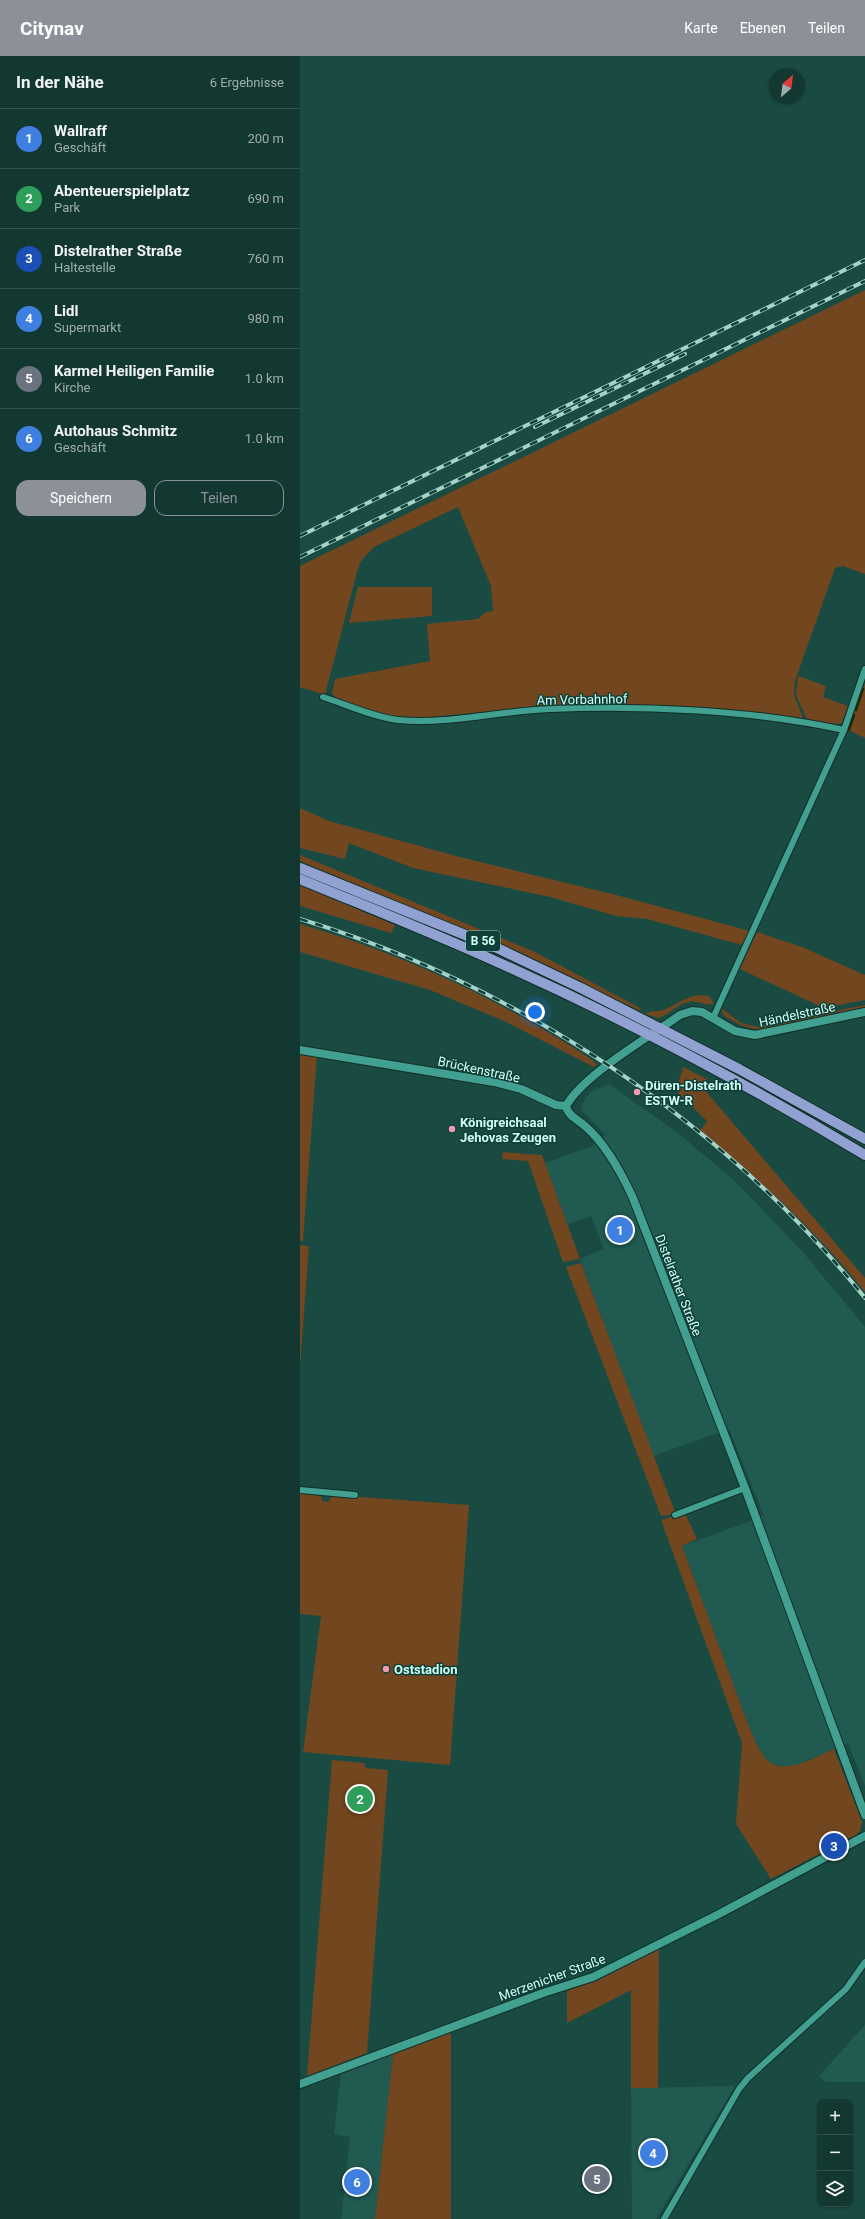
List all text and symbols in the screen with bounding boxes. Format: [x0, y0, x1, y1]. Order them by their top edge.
text: Citynav [20, 17, 84, 40]
text: Karte [684, 20, 718, 36]
text: Ebenen [740, 20, 786, 36]
text: Teilen [808, 20, 845, 36]
north arrow [769, 68, 805, 104]
text: In der Nähe [16, 72, 104, 92]
text: 6 Ergebnisse [210, 75, 284, 90]
text: Wallraff [54, 122, 107, 140]
text: 1 [25, 131, 33, 146]
text: 200 m [247, 131, 284, 146]
text: Geschäft [54, 140, 106, 155]
text: Abenteuerspielplatz [54, 182, 190, 200]
text: 2 [25, 191, 33, 206]
text: 690 m [247, 191, 284, 206]
text: Park [54, 200, 80, 215]
text: Distelrather Straße [54, 242, 182, 260]
text: 3 [25, 251, 33, 266]
text: 760 m [247, 251, 284, 266]
text: Haltestelle [54, 260, 116, 275]
text: Lidl [54, 302, 79, 320]
text: 4 [25, 311, 33, 326]
text: 980 m [247, 311, 284, 326]
text: Supermarkt [54, 320, 121, 335]
text: Karmel Heiligen Familie [54, 362, 214, 380]
text: 5 [25, 371, 33, 386]
text: 1.0 km [245, 371, 284, 386]
text: Kirche [54, 380, 90, 395]
text: Autohaus Schmitz [54, 422, 177, 440]
text: 6 [25, 431, 33, 446]
text: 1.0 km [245, 431, 284, 446]
text: Geschäft [54, 440, 106, 455]
button: Speichern [16, 480, 146, 516]
button: Teilen [154, 480, 284, 516]
street label: Am Vorbahnhof [537, 691, 628, 708]
road number: B 56 [466, 931, 500, 951]
street label: Händelstraße [758, 999, 837, 1030]
your location [525, 1002, 545, 1022]
street label: Brückenstraße [436, 1053, 522, 1086]
place label: Düren-Distelrath ESTW-R [645, 1078, 741, 1108]
marker: Düren-Distelrath ESTW-R [632, 1087, 642, 1097]
place label: Königreichsaal Jehovas Zeugen [460, 1115, 556, 1145]
marker: Königreichsaal Jehovas Zeugen [447, 1124, 457, 1134]
pin: 1 [607, 1215, 633, 1245]
street label: Distelrather Straße [652, 1232, 705, 1338]
place label: Oststadion [394, 1662, 457, 1677]
marker: Oststadion [381, 1664, 391, 1674]
pin: 2 [347, 1784, 373, 1814]
pin: 3 [821, 1831, 847, 1861]
street label: Merzenicher Straße [497, 1951, 608, 2004]
map controls [817, 2099, 853, 2207]
button: + [817, 2099, 853, 2135]
button: − [817, 2135, 853, 2171]
pin: 4 [640, 2138, 666, 2168]
pin: 5 [584, 2164, 610, 2194]
pin: 6 [344, 2167, 370, 2197]
button: layers [817, 2171, 853, 2207]

